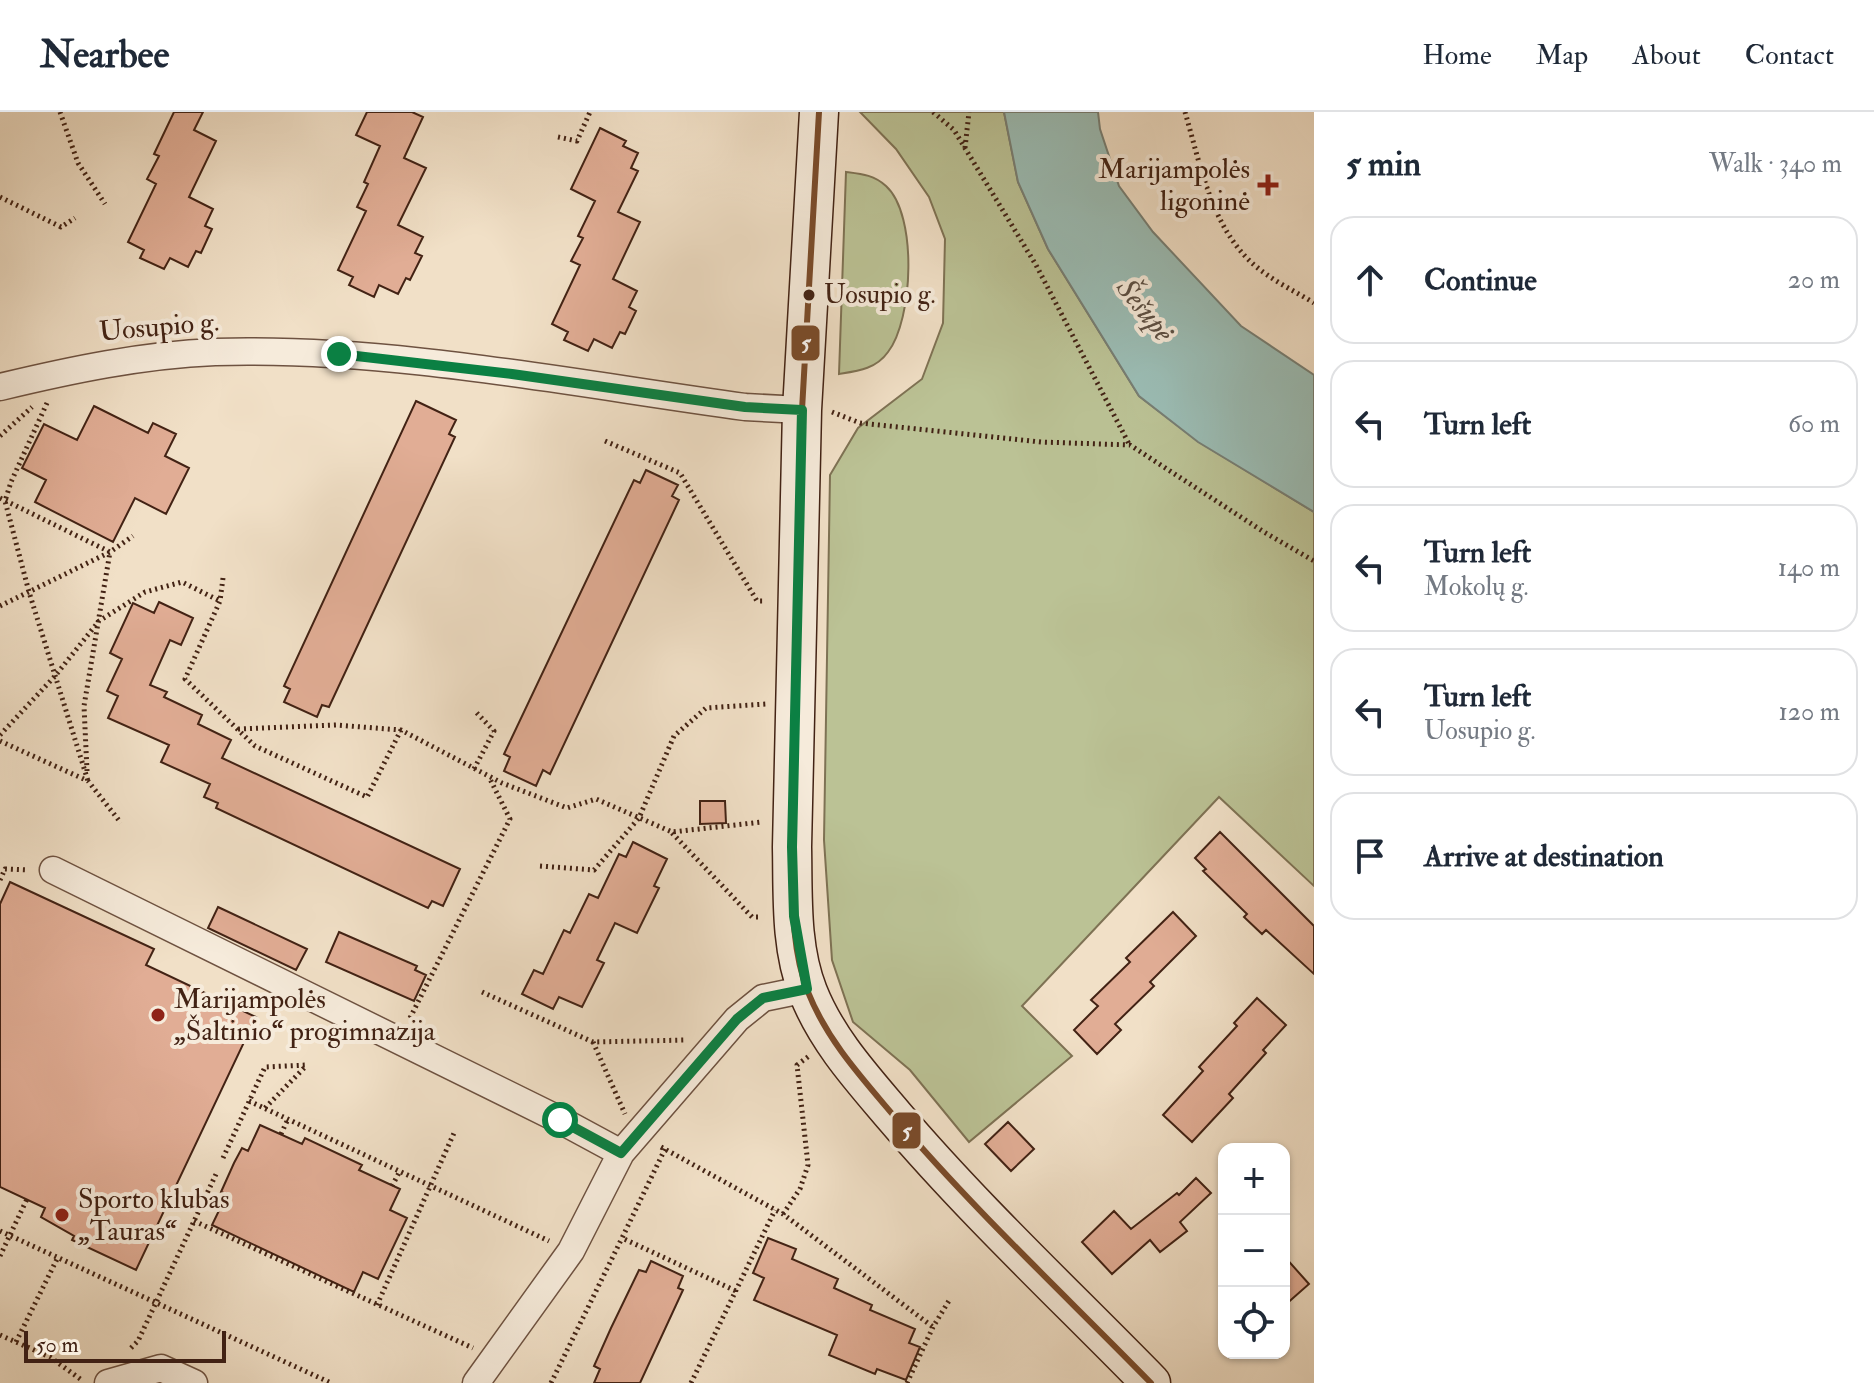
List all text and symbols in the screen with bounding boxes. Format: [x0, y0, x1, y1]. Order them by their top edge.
text: Nearbee [40, 31, 169, 79]
text: Home [1422, 38, 1492, 73]
text: Map [1536, 38, 1588, 73]
text: About [1632, 38, 1701, 73]
text: Contact [1745, 38, 1834, 73]
text: 5 min [1346, 143, 1421, 186]
text: Walk · 340 m [1709, 148, 1842, 180]
place label: Marijampolės ligoninė [1098, 152, 1250, 219]
marker: Marijampolės ligoninė [1257, 174, 1279, 196]
icon: ahead [1348, 258, 1392, 302]
text: Continue [1424, 262, 1537, 299]
text: 20 m [1788, 264, 1840, 296]
water label: Šešupė [1108, 270, 1182, 350]
place label: Uosupio g. [824, 279, 936, 312]
marker: Uosupio g. [801, 287, 817, 303]
street label: Uosupio g. [98, 304, 220, 350]
line badge: 5 [790, 324, 821, 362]
text: 5 [801, 329, 811, 357]
route end [321, 336, 357, 372]
icon: left [1348, 402, 1392, 446]
text: Turn left [1424, 406, 1531, 443]
text: 60 m [1788, 408, 1840, 440]
text: Turn left [1424, 534, 1531, 571]
icon: left [1348, 546, 1392, 590]
text: 140 m [1778, 552, 1840, 584]
text: Mokolų g. [1424, 571, 1529, 603]
text: Turn left [1424, 678, 1531, 715]
icon: left [1348, 690, 1392, 734]
text: 120 m [1779, 696, 1840, 728]
text: Uosupio g. [1424, 715, 1536, 747]
icon: arrive [1348, 834, 1392, 878]
text: Arrive at destination [1424, 838, 1664, 875]
place label: Marijampolės „Šaltinio“ progimnazija [173, 982, 436, 1049]
marker: Marijampolės „Šaltinio“ progimnazija [149, 1006, 167, 1024]
route start [542, 1102, 578, 1138]
line badge: 5 [891, 1111, 922, 1150]
text: 5 [902, 1117, 912, 1145]
map controls [1218, 1143, 1290, 1359]
button: + [1218, 1143, 1290, 1215]
place label: Sporto klubas „Tauras“ [77, 1182, 230, 1249]
marker: Sporto klubas „Tauras“ [53, 1206, 71, 1224]
button: − [1218, 1215, 1290, 1287]
button: locate [1218, 1287, 1290, 1359]
scale bar [24, 1327, 226, 1363]
text: 50 m [36, 1331, 78, 1359]

